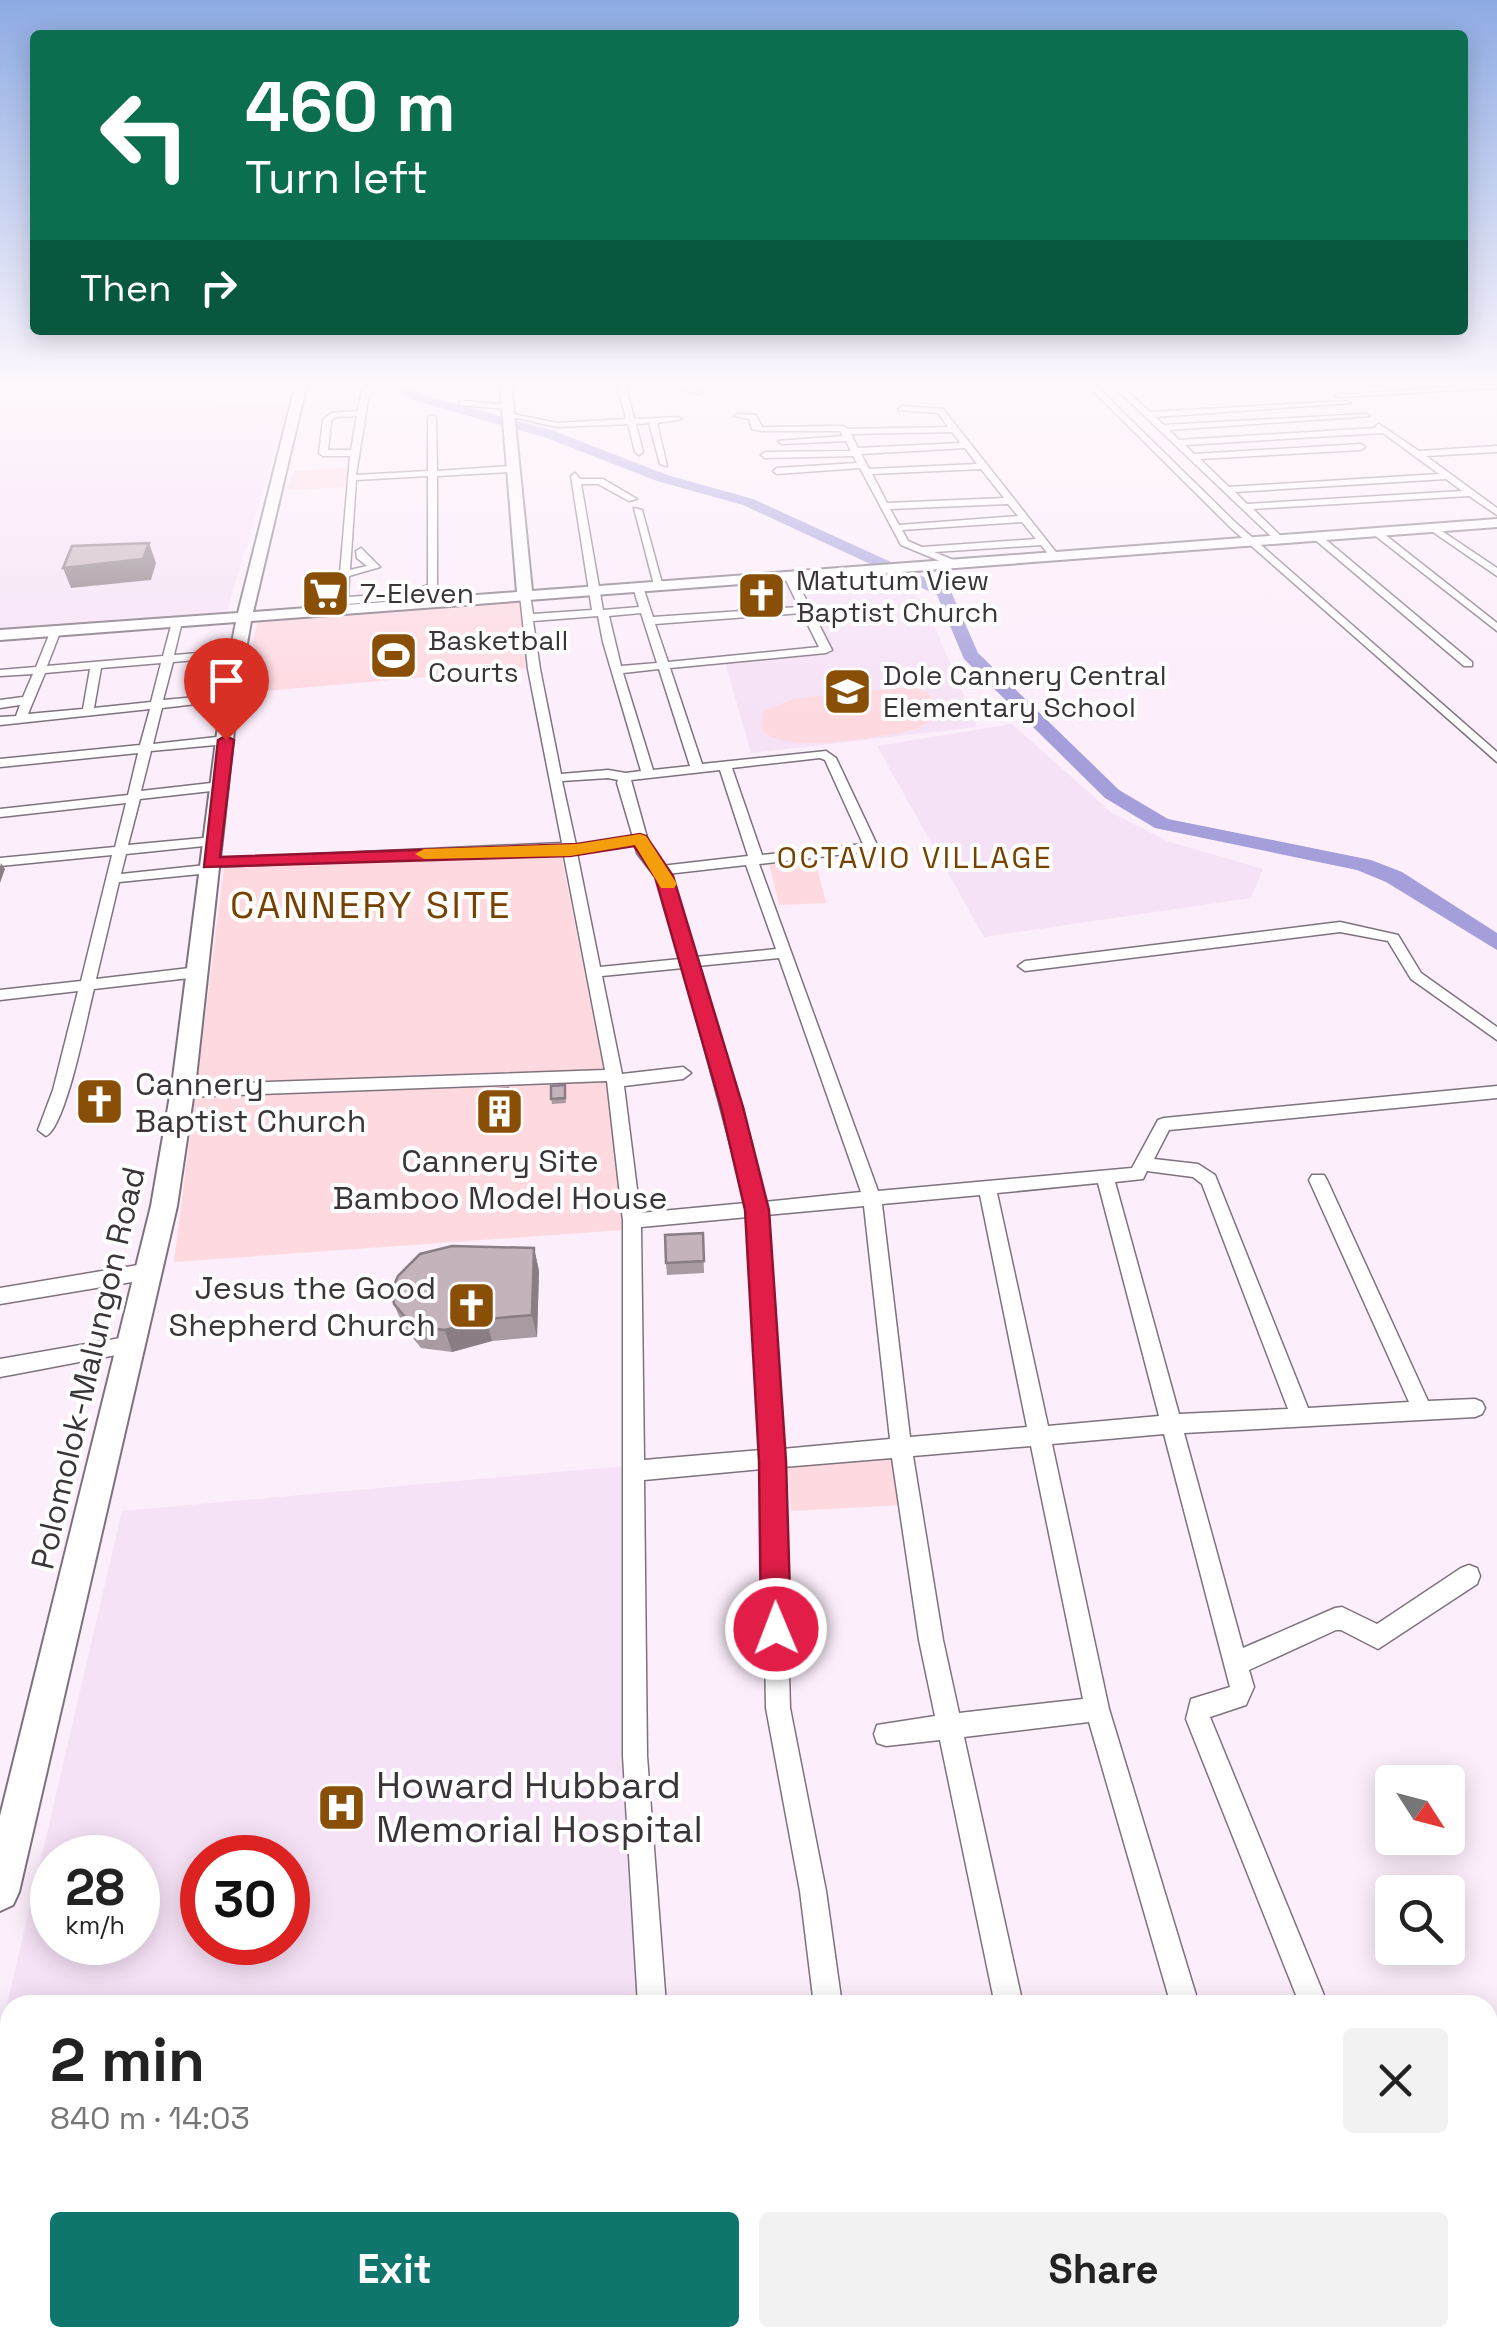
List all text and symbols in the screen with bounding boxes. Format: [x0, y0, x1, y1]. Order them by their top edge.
text: 460 m [245, 62, 456, 151]
icon: left [80, 70, 210, 200]
text: Turn left [245, 149, 428, 206]
icon: right [191, 260, 246, 315]
text: Then [80, 264, 171, 312]
place label: Matutum View Baptist Church [796, 562, 998, 630]
supermarket icon: 7-Eleven [299, 567, 351, 619]
church icon: Matutum View Baptist Church [735, 570, 787, 622]
place label: 7-Eleven [360, 575, 474, 611]
place label: Basketball Courts [428, 622, 568, 690]
sports icon: Basketball Courts [367, 630, 419, 682]
pin [184, 638, 269, 741]
icon: arrive [199, 653, 254, 708]
place label: Dole Cannery Central Elementary School [883, 657, 1167, 725]
school or university icon: Dole Cannery Central Elementary School [822, 665, 874, 717]
district label: OCTAVIO VILLAGE [777, 838, 1053, 877]
district label: CANNERY SITE [230, 881, 512, 929]
place label: Cannery Baptist Church [135, 1064, 366, 1141]
church icon: Cannery Baptist Church [74, 1076, 126, 1128]
building icon: Cannery Site Bamboo Model House [474, 1085, 526, 1137]
place label: Cannery Site Bamboo Model House [333, 1141, 667, 1218]
street label: Polomolok-Malungon Road [22, 1163, 154, 1573]
place label: Jesus the Good Shepherd Church [169, 1268, 436, 1345]
church icon: Jesus the Good Shepherd Church [445, 1280, 497, 1332]
position arrow [724, 1577, 828, 1681]
place label: Howard Hubbard Memorial Hospital [376, 1761, 703, 1853]
north arrow [1375, 1765, 1465, 1855]
map controls [1375, 1765, 1465, 1965]
hospital icon: Howard Hubbard Memorial Hospital [315, 1781, 367, 1833]
speed limit sign: 30 [180, 1835, 310, 1965]
text: 28 [65, 1856, 125, 1920]
button: search [1375, 1875, 1465, 1965]
text: km/h [65, 1909, 125, 1941]
text: 2 min [50, 2022, 205, 2099]
button: close [1343, 2028, 1448, 2133]
text: 840 m · 14:03 [50, 2098, 250, 2138]
button: Exit [50, 2212, 739, 2327]
button: Share [759, 2212, 1448, 2327]

